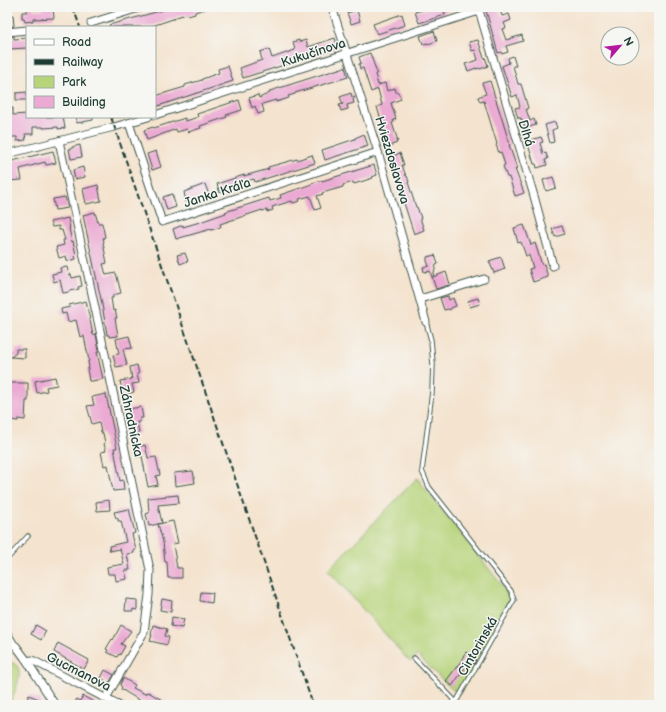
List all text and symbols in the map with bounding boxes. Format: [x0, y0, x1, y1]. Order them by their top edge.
legend [26, 26, 156, 118]
north arrow [600, 26, 640, 66]
text: Road [62, 35, 91, 50]
street label: Kukučínova [279, 35, 348, 71]
text: N [621, 35, 636, 48]
text: Railway [62, 55, 104, 70]
text: Park [62, 75, 86, 90]
text: Building [62, 95, 106, 110]
street label: Hviezdoslavova [371, 115, 413, 206]
street label: Dlhá [514, 118, 538, 149]
street label: Janka Kráľa [182, 175, 253, 211]
street label: Záhradnícka [115, 383, 146, 458]
street label: Cintorinská [455, 614, 501, 679]
street label: Gucmanova [44, 649, 113, 695]

